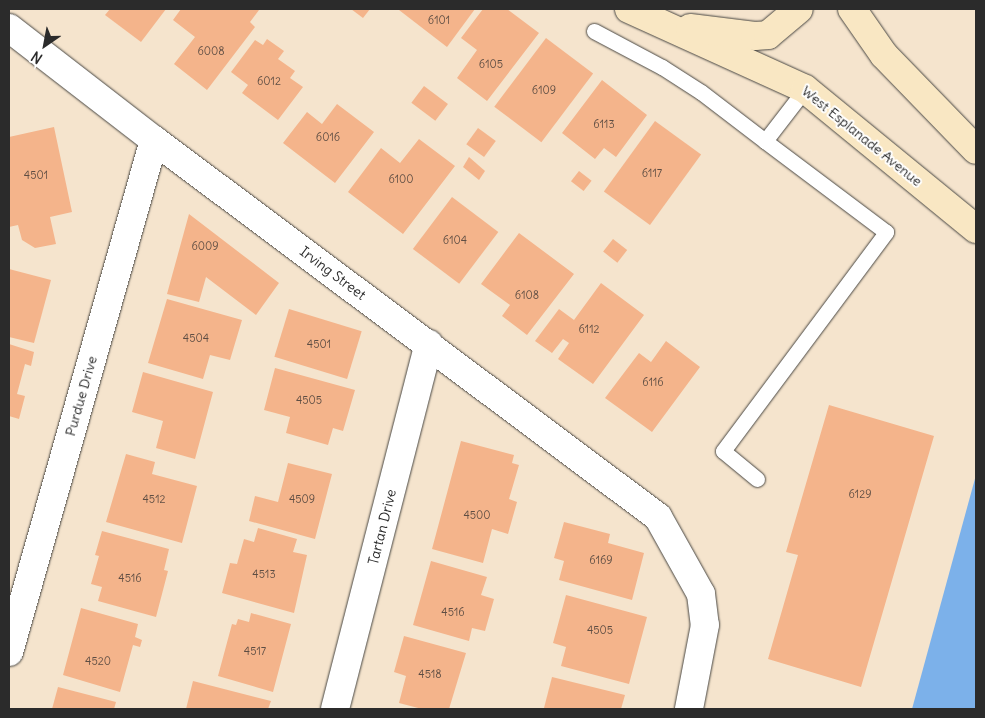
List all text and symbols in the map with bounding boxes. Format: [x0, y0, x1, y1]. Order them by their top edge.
house number: 6101 [428, 13, 450, 27]
north arrow [20, 20, 70, 70]
house number: 6008 [197, 44, 225, 58]
text: N [28, 47, 46, 68]
house number: 6105 [479, 57, 503, 71]
house number: 6012 [257, 74, 281, 88]
street label: West Esplanade Avenue [798, 82, 926, 190]
house number: 6109 [532, 83, 556, 97]
house number: 6113 [593, 117, 615, 131]
house number: 6016 [316, 130, 340, 144]
house number: 6117 [642, 166, 662, 180]
house number: 4501 [24, 168, 48, 182]
house number: 6100 [388, 172, 414, 186]
house number: 6104 [443, 233, 467, 247]
house number: 6009 [191, 239, 219, 253]
street label: Irving Street [297, 243, 369, 303]
house number: 6108 [515, 288, 539, 302]
house number: 6112 [578, 322, 600, 336]
house number: 4504 [183, 331, 209, 345]
house number: 4501 [307, 337, 331, 351]
street label: Purdue Drive [62, 354, 100, 438]
house number: 6116 [642, 375, 664, 389]
house number: 4505 [296, 393, 322, 407]
street label: Tartan Drive [364, 487, 400, 567]
house number: 6129 [848, 487, 872, 501]
house number: 4512 [142, 492, 166, 506]
house number: 4509 [289, 492, 315, 506]
house number: 4500 [463, 508, 491, 522]
house number: 6169 [589, 553, 613, 567]
house number: 4513 [252, 567, 276, 581]
house number: 4516 [118, 571, 142, 585]
house number: 4516 [441, 605, 465, 619]
house number: 4505 [587, 623, 613, 637]
house number: 4517 [244, 644, 266, 658]
house number: 4520 [85, 654, 111, 668]
house number: 4518 [418, 667, 442, 681]

